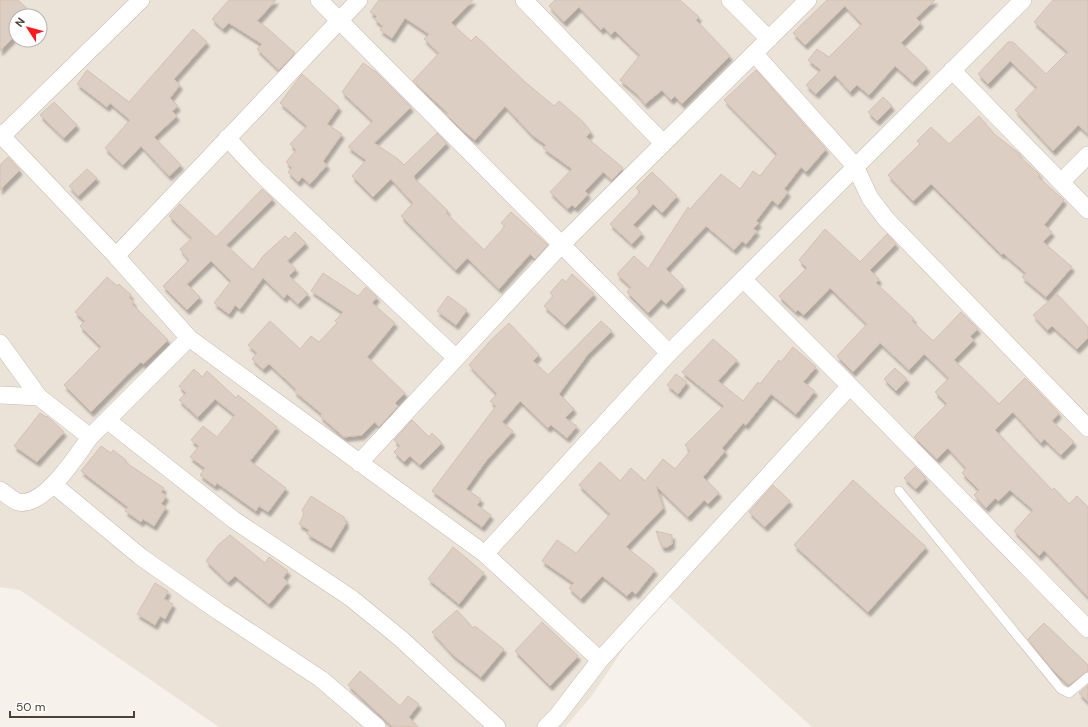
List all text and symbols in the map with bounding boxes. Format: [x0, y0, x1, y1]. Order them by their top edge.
north arrow [8, 8, 48, 48]
text: N [12, 15, 28, 29]
scale bar [10, 693, 134, 719]
text: 50 m [16, 699, 45, 715]

